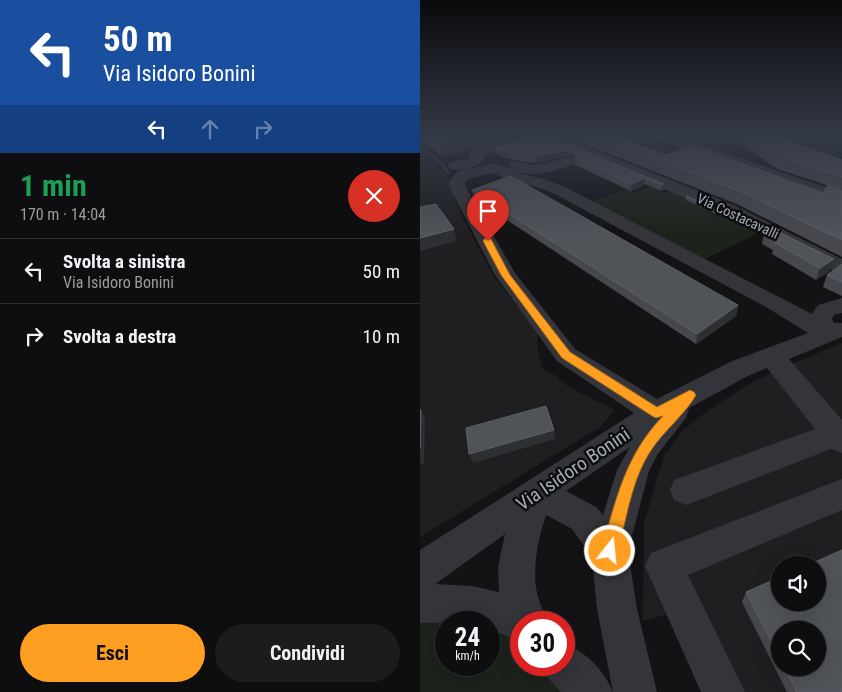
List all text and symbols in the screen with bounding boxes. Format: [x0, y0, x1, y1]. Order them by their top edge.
text: 50 m [103, 19, 172, 60]
icon: left [20, 20, 85, 85]
text: Via Isidoro Bonini [103, 61, 256, 86]
icon: left [143, 115, 171, 143]
icon: ahead [196, 115, 224, 143]
icon: right [249, 115, 277, 143]
text: 1 min [20, 168, 87, 203]
button: close [348, 170, 400, 222]
pin [467, 190, 509, 241]
street label: Via Costacavalli [695, 190, 781, 242]
icon: arrive [474, 197, 502, 225]
text: 170 m · 14:04 [20, 205, 106, 224]
text: Svolta a sinistra [63, 250, 185, 273]
icon: left [20, 257, 48, 285]
text: 50 m [363, 260, 400, 283]
text: Via Isidoro Bonini [63, 273, 174, 292]
icon: right [20, 322, 48, 350]
text: Svolta a destra [63, 325, 176, 348]
text: 10 m [363, 325, 400, 348]
street label: Via Isidoro Bonini [512, 423, 634, 515]
position arrow [583, 524, 635, 576]
map controls [771, 556, 826, 676]
button: sound [771, 556, 826, 611]
speed limit sign: 30 [510, 611, 575, 676]
button: search [771, 621, 826, 676]
text: 24 [455, 623, 480, 652]
button: Esci [20, 624, 205, 682]
button: Condividi [215, 624, 400, 682]
text: km/h [455, 649, 480, 663]

